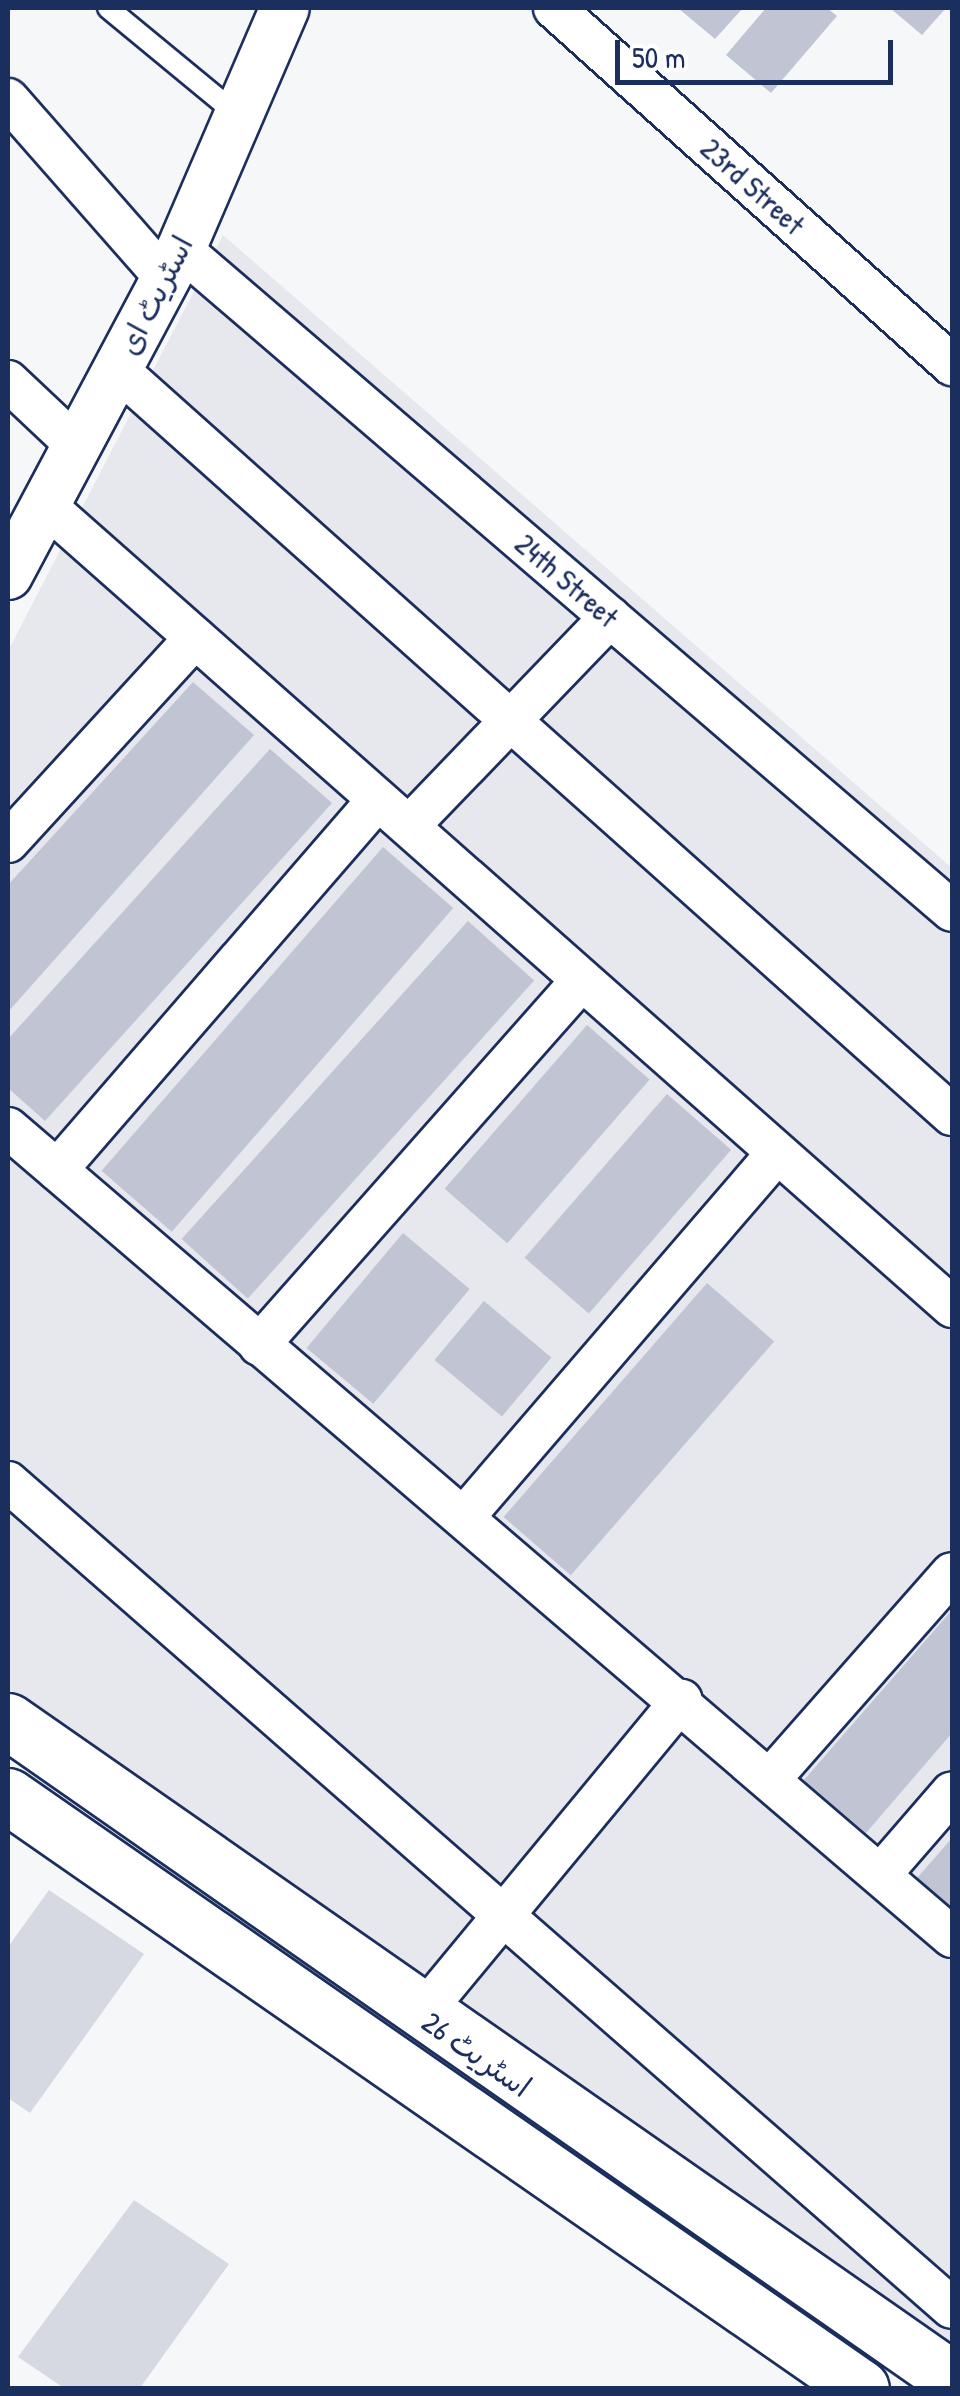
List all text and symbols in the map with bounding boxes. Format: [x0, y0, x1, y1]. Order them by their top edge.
scale bar [620, 20, 898, 82]
text: 50 m [632, 37, 685, 77]
street label: 23rd Street [694, 130, 812, 242]
street label: اسٹریٹ ای [110, 230, 200, 360]
street label: 24th Street [508, 525, 626, 635]
street label: اسٹریٹ 26 [416, 2004, 538, 2104]

